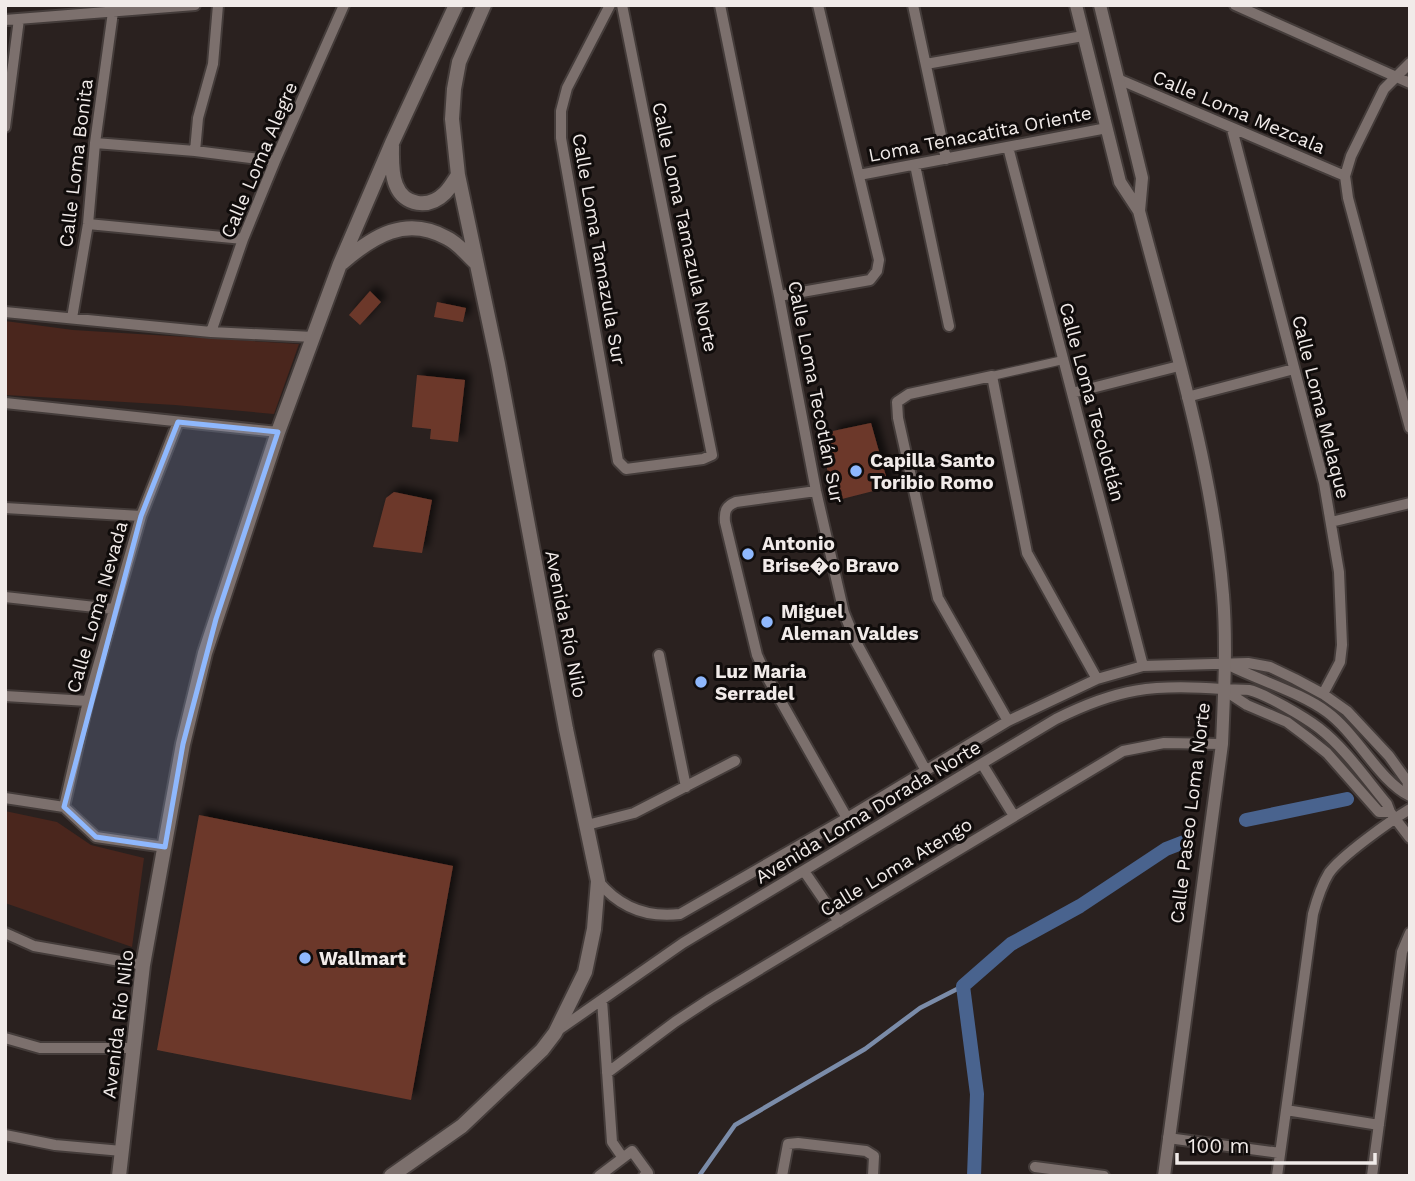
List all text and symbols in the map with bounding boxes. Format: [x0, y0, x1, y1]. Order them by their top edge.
street label: Calle Loma Mezcala [1149, 65, 1329, 159]
street label: Calle Loma Bonita [54, 77, 98, 249]
street label: Calle Loma Alegre [216, 78, 302, 242]
street label: Calle Loma Tamazula Norte [647, 100, 723, 354]
street label: Loma Tenacatita Oriente [866, 101, 1094, 167]
street label: Calle Loma Tamazula Sur [567, 131, 631, 367]
street label: Calle Loma Tecotlán Sur [783, 279, 849, 505]
street label: Calle Loma Tecolotlán [1054, 300, 1130, 504]
street label: Calle Loma Melaque [1287, 313, 1355, 501]
place label: Capilla Santo Toribio Romo [870, 449, 995, 494]
marker: Capilla Santo Toribio Romo [848, 463, 864, 479]
street label: Calle Loma Nevada [61, 518, 133, 696]
place label: Antonio Brise�o Bravo [762, 532, 899, 577]
marker: Antonio Brise�o Bravo [740, 546, 756, 562]
street label: Avenida Río Nilo [540, 548, 592, 700]
place label: Miguel Aleman Valdes [781, 600, 919, 645]
marker: Miguel Aleman Valdes [759, 614, 775, 630]
place label: Luz Maria Serradel [715, 660, 806, 705]
marker: Luz Maria Serradel [693, 674, 709, 690]
street label: Calle Paseo Loma Norte [1165, 701, 1215, 925]
street label: Avenida Loma Dorada Norte [751, 735, 985, 889]
street label: Calle Loma Atengo [816, 812, 976, 922]
place label: Wallmart [319, 947, 406, 970]
street label: Avenida Río Nilo [97, 948, 139, 1100]
marker: Wallmart [297, 950, 313, 966]
scale bar [1177, 1122, 1375, 1166]
text: 100 m [1188, 1133, 1250, 1158]

